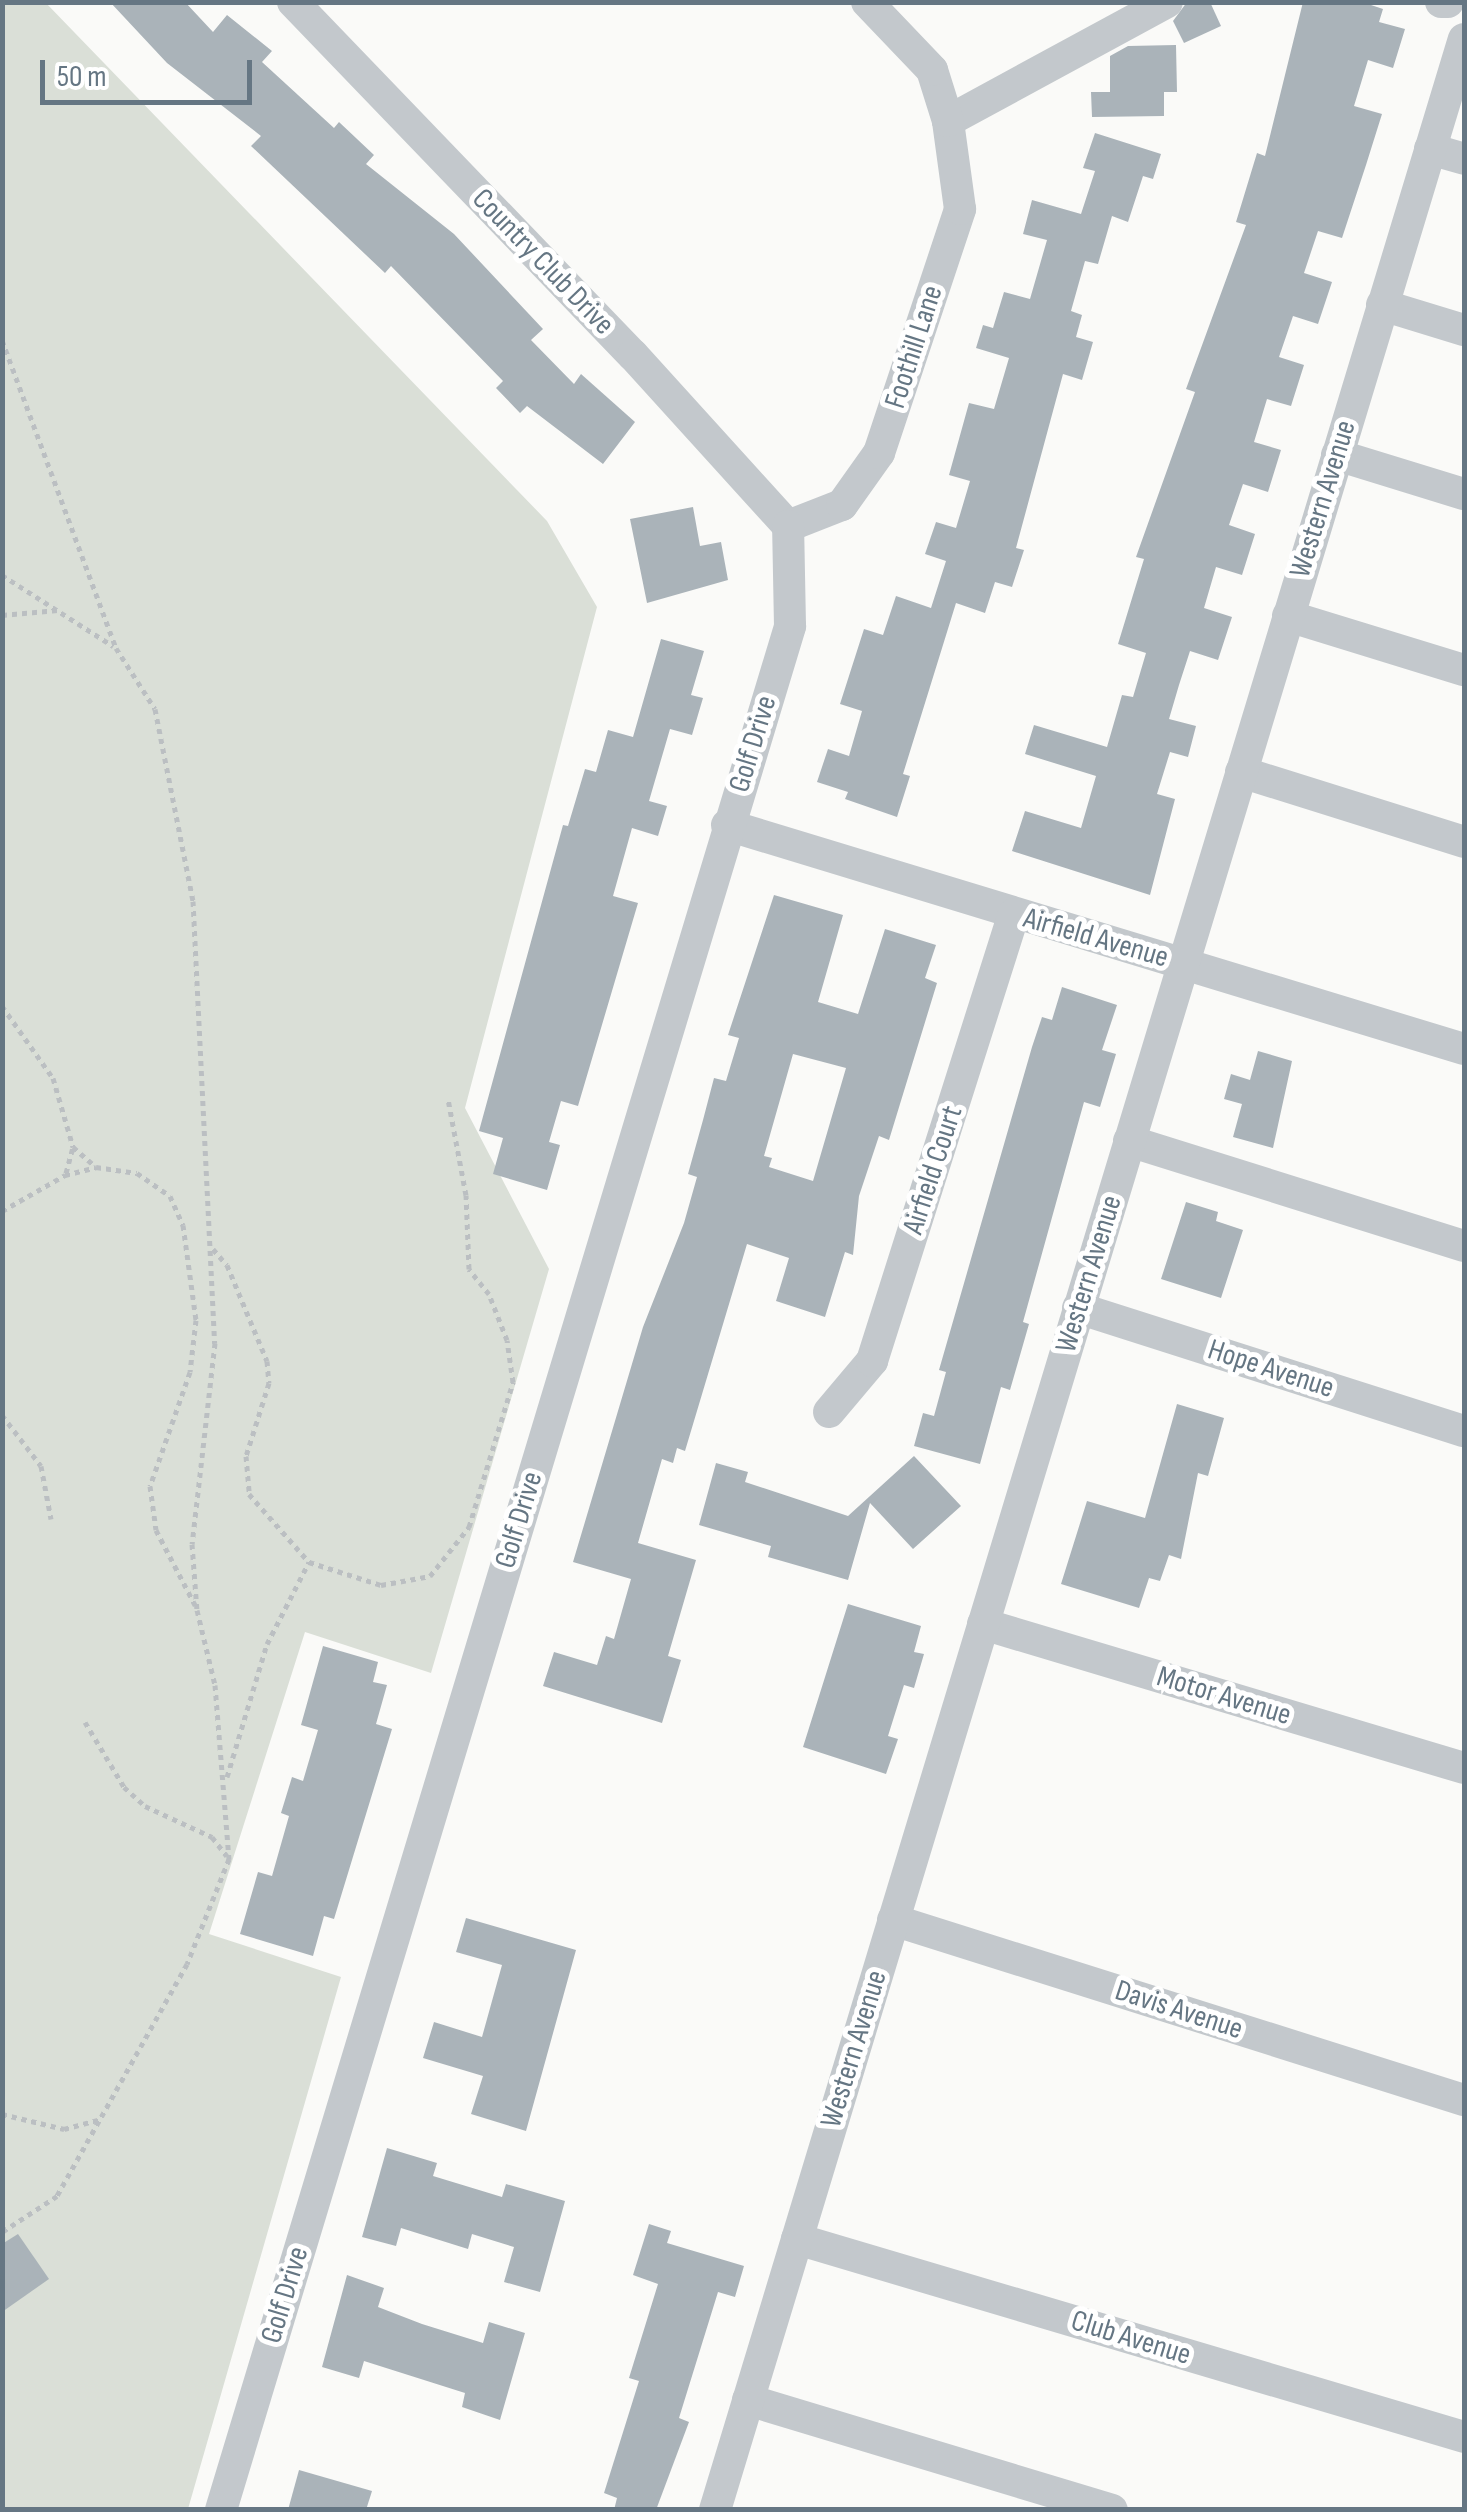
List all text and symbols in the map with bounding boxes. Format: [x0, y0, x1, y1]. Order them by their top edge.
scale bar [45, 40, 258, 102]
text: 50 m [57, 59, 106, 95]
street label: Country Club Drive [464, 182, 622, 342]
street label: Foothill Lane [877, 281, 951, 413]
street label: Western Avenue [1282, 416, 1364, 582]
street label: Golf Drive [721, 691, 785, 797]
street label: Airfield Avenue [1020, 900, 1172, 976]
street label: Airfield Court [895, 1101, 971, 1239]
street label: Western Avenue [1048, 1191, 1130, 1357]
street label: Hope Avenue [1203, 1332, 1339, 1406]
street label: Golf Drive [487, 1467, 551, 1573]
street label: Motor Avenue [1153, 1659, 1295, 1733]
street label: Western Avenue [813, 1966, 895, 2132]
street label: Davis Avenue [1111, 1972, 1247, 2048]
street label: Golf Drive [253, 2242, 317, 2348]
street label: Club Avenue [1067, 2303, 1195, 2373]

